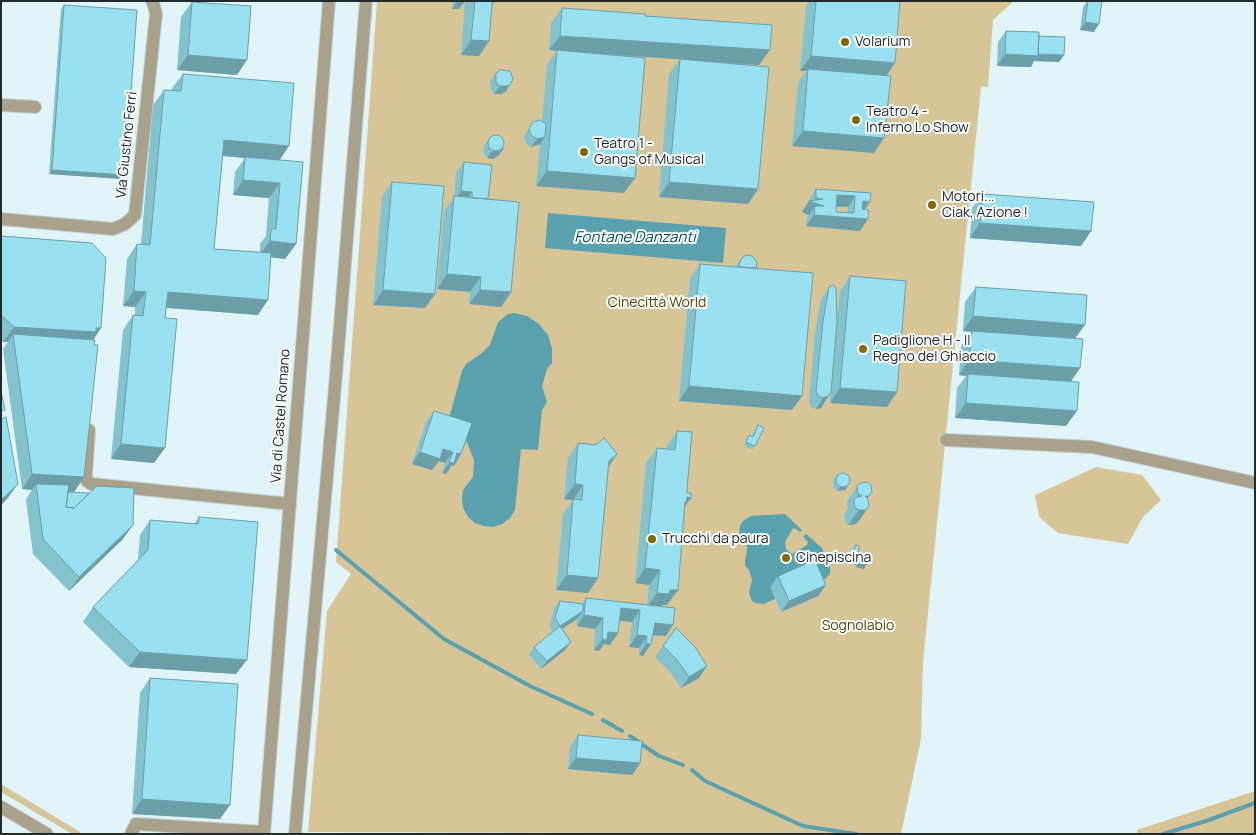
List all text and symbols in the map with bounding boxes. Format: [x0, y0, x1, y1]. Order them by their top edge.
place label: Volarium [855, 34, 910, 50]
marker: Volarium [839, 36, 851, 48]
street label: Via Giustino Ferri [113, 91, 141, 199]
place label: Teatro 4 - Inferno Lo Show [866, 104, 969, 136]
marker: Teatro 4 - Inferno Lo Show [850, 114, 862, 126]
place label: Teatro 1 - Gangs of Musical [594, 136, 704, 168]
marker: Teatro 1 - Gangs of Musical [578, 146, 590, 158]
place label: Motori... Ciak, Azione ! [942, 189, 1028, 222]
marker: Motori... Ciak, Azione ! [926, 199, 938, 211]
water label: Fontane Danzanti [574, 229, 696, 247]
park label: Cinecittà World [608, 295, 706, 311]
place label: Padiglione H - Il Regno del Ghiaccio [873, 333, 996, 366]
marker: Padiglione H - Il Regno del Ghiaccio [857, 343, 869, 355]
street label: Via di Castel Romano [268, 348, 294, 484]
place label: Trucchi da paura [662, 531, 768, 547]
marker: Trucchi da paura [646, 533, 658, 545]
place label: Cinepiscina [796, 550, 871, 566]
marker: Cinepiscina [780, 552, 792, 564]
park label: Sognolabio [822, 618, 894, 634]

